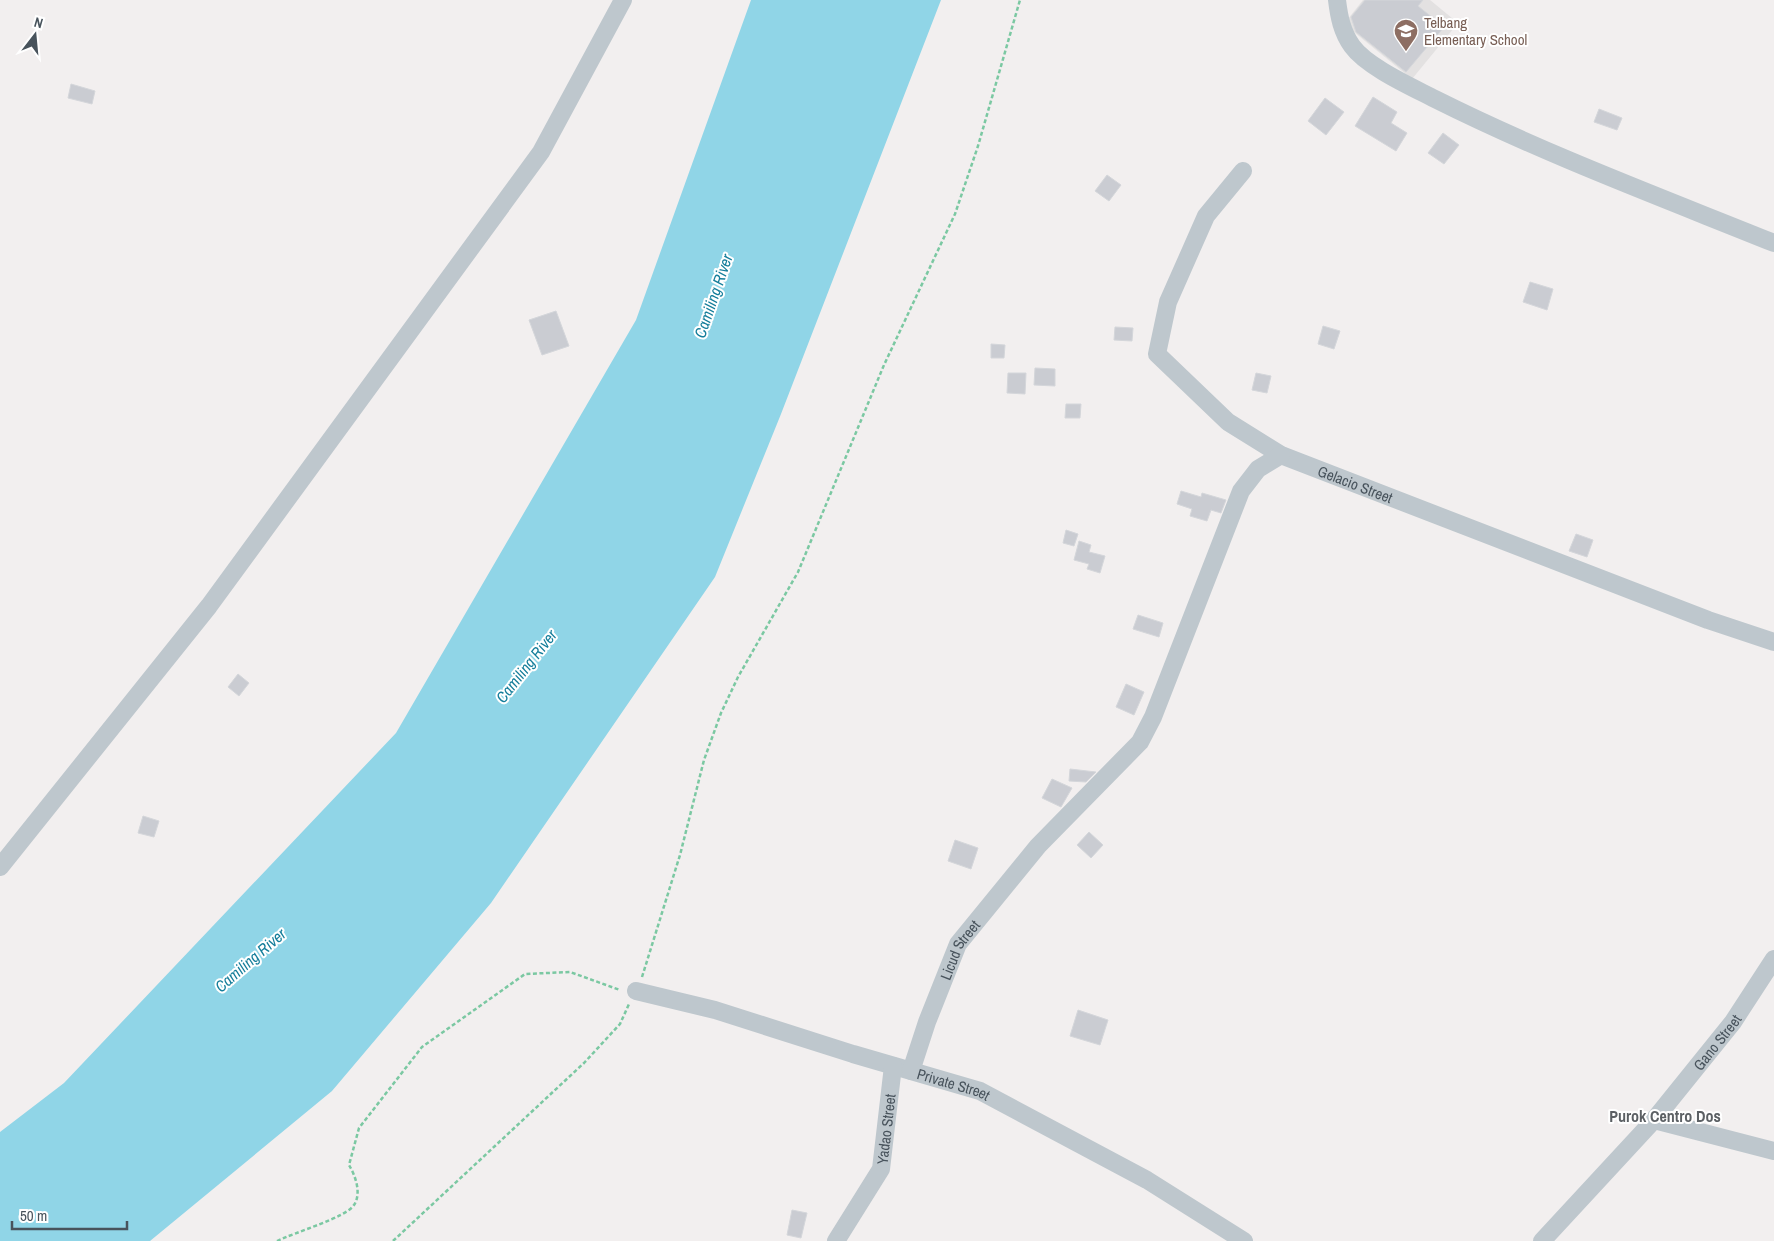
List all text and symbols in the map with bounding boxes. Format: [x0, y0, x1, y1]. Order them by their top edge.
north arrow [10, 10, 60, 60]
place label: Telbang Elementary School [1424, 12, 1527, 50]
text: N [32, 13, 45, 32]
school or university icon: Telbang Elementary School [1393, 18, 1419, 52]
water label: Camiling River [688, 250, 738, 341]
street label: Gelacio Street [1315, 460, 1396, 508]
water label: Camiling River [490, 624, 562, 707]
street label: Licud Street [934, 915, 985, 983]
water label: Camiling River [210, 923, 291, 997]
street label: Gano Street [1688, 1010, 1746, 1074]
street label: Private Street [915, 1063, 995, 1105]
street label: Yadao Street [871, 1092, 900, 1166]
district label: Purok Centro Dos [1609, 1105, 1721, 1127]
scale bar [12, 1198, 128, 1230]
text: 50 m [20, 1205, 47, 1226]

